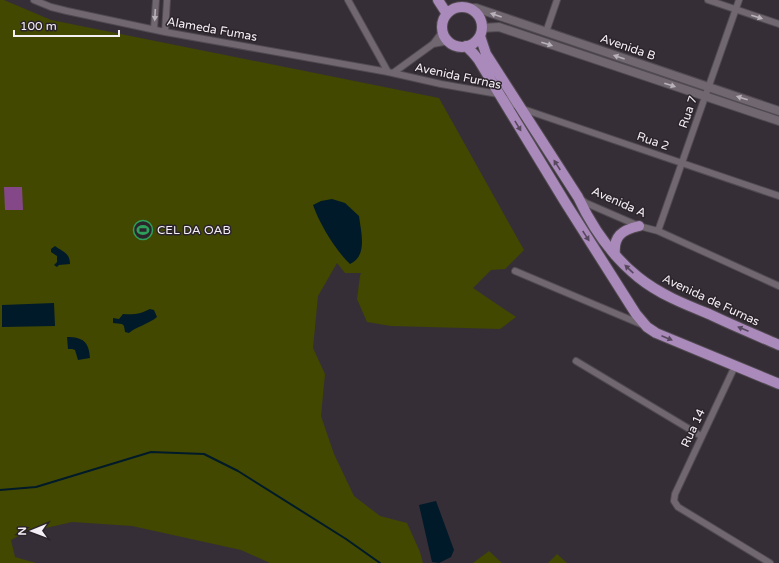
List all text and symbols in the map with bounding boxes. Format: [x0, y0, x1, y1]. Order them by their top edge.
one-way arrow [151, 9, 158, 21]
scale bar [14, 12, 119, 38]
one-way arrow [489, 12, 501, 18]
street label: Alameda Fumas [166, 14, 259, 44]
one-way arrow [752, 14, 764, 20]
text: 100 m [20, 19, 57, 33]
street label: Avenida B [598, 31, 658, 63]
one-way arrow [541, 41, 553, 47]
one-way arrow [612, 54, 624, 60]
street label: Avenida Furnas [414, 60, 503, 92]
one-way arrow [664, 82, 676, 88]
street label: Rua 7 [676, 94, 700, 130]
one-way arrow [736, 95, 748, 101]
one-way arrow [514, 120, 521, 132]
street label: Rua 2 [635, 129, 671, 153]
one-way arrow [553, 159, 561, 170]
street label: Avenida A [590, 184, 649, 220]
sports icon: CEL DA OAB [132, 219, 154, 241]
place label: CEL DA OAB [157, 223, 231, 237]
one-way arrow [583, 230, 590, 242]
one-way arrow [624, 264, 634, 273]
street label: Avenida de Furnas [660, 271, 762, 329]
one-way arrow [737, 326, 749, 332]
one-way arrow [661, 335, 673, 341]
street label: Rua 14 [678, 406, 708, 449]
north arrow [12, 511, 52, 551]
text: N [16, 527, 29, 536]

